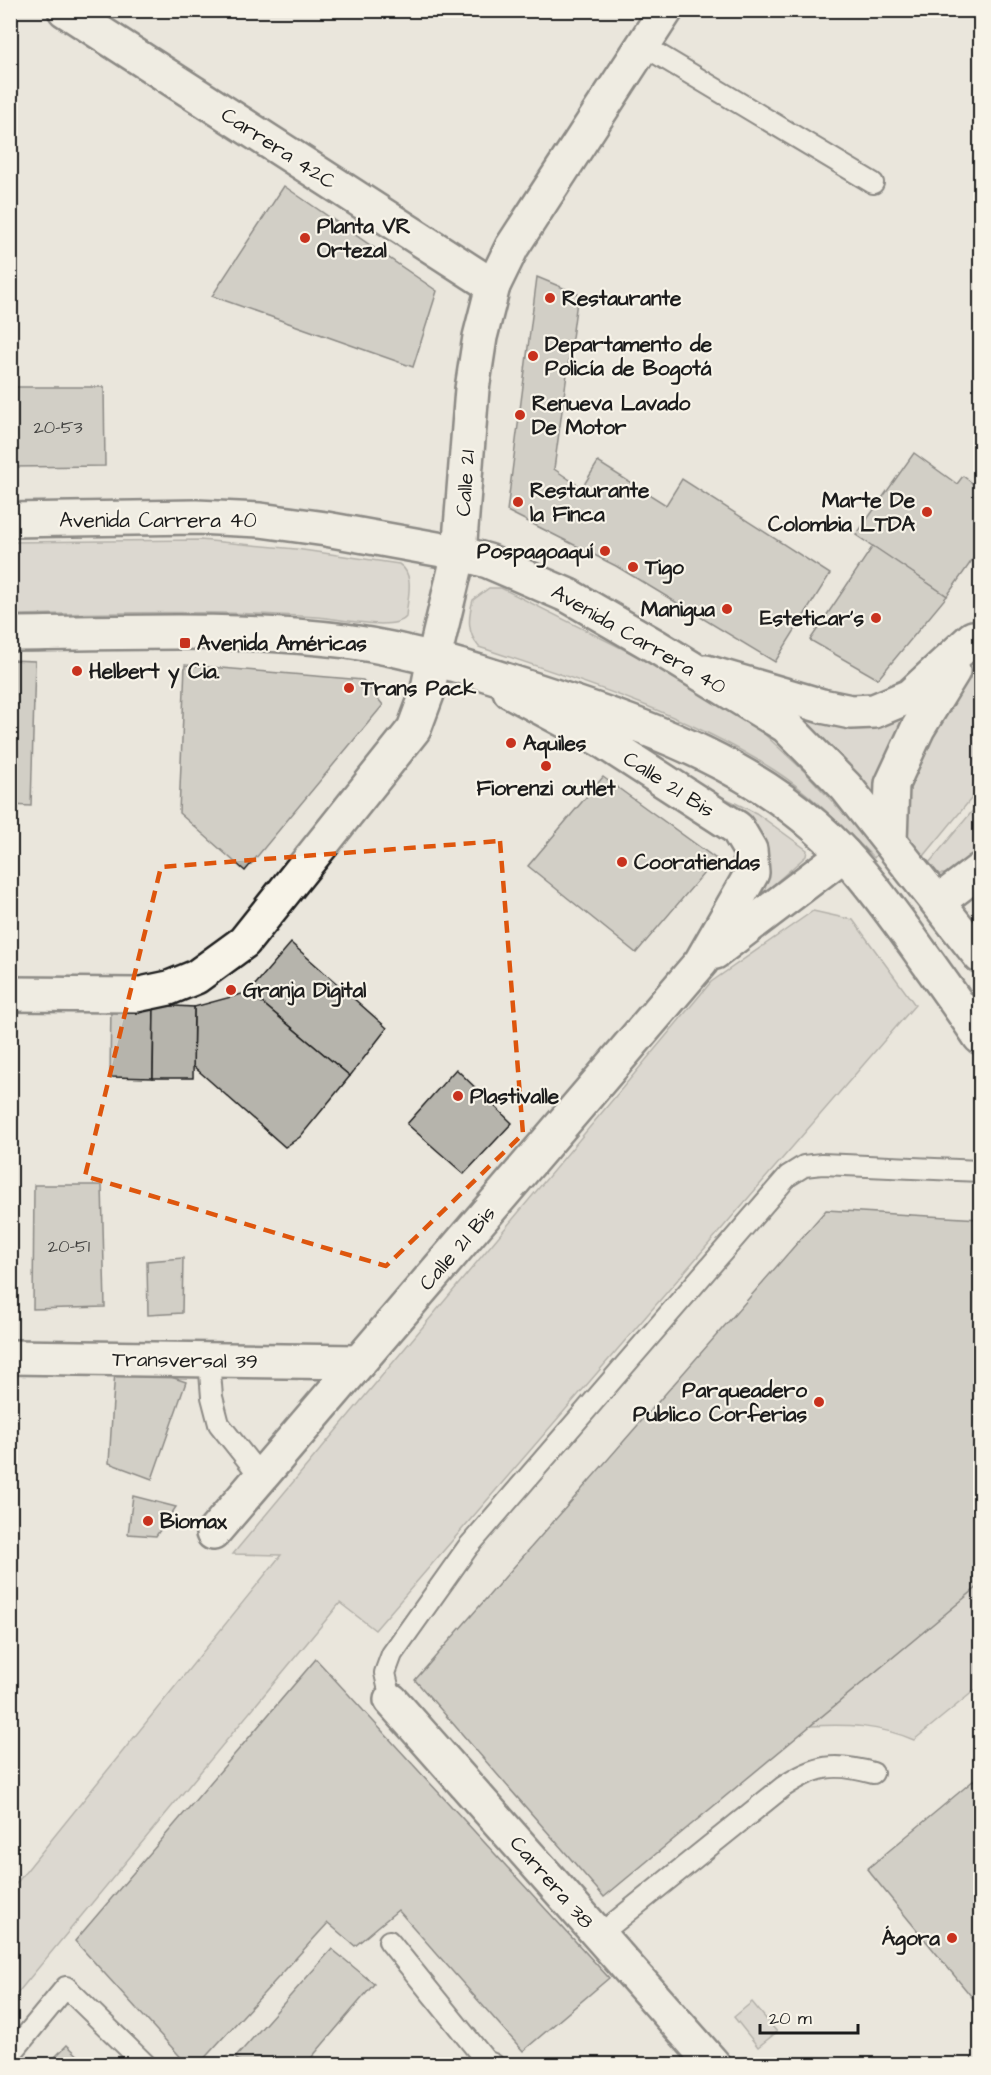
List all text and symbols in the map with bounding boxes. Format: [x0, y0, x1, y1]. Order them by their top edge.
street label: Carrera 42C [215, 100, 342, 197]
place label: Planta VR Ortezal [317, 212, 411, 265]
marker: Planta VR Ortezal [298, 231, 312, 245]
place label: Restaurante [562, 284, 682, 313]
marker: Restaurante [543, 291, 557, 305]
place label: Departamento de Policía de Bogotá [545, 330, 713, 385]
marker: Departamento de Policía de Bogotá [526, 349, 540, 363]
place label: Renueva Lavado De Motor [532, 389, 690, 442]
marker: Renueva Lavado De Motor [513, 408, 527, 422]
house number: 20-53 [33, 415, 83, 440]
street label: Calle 21 [449, 448, 482, 517]
place label: Restaurante la Finca [530, 476, 650, 529]
place label: Marte De Colombia LTDA [768, 486, 916, 539]
marker: Restaurante la Finca [511, 495, 525, 509]
marker: Marte De Colombia LTDA [920, 505, 934, 519]
street label: Avenida Carrera 40 [59, 506, 257, 535]
place label: Pospagoaquí [477, 537, 594, 568]
marker: Pospagoaquí [598, 544, 612, 558]
place label: Tigo [644, 553, 684, 584]
marker: Tigo [626, 560, 640, 574]
street label: Avenida Carrera 40 [546, 577, 732, 701]
place label: Manigua [641, 595, 715, 626]
marker: Manigua [720, 602, 734, 616]
place label: Esteticar's [760, 604, 864, 633]
marker: Esteticar's [869, 611, 883, 625]
place label: Avenida Américas [197, 629, 367, 658]
marker: Avenida Américas [178, 636, 192, 650]
place label: Helbert y Cia. [89, 657, 220, 689]
marker: Helbert y Cia. [70, 664, 84, 678]
place label: Trans Pack [360, 674, 476, 703]
marker: Trans Pack [342, 681, 356, 695]
place label: Aquiles [523, 729, 587, 759]
marker: Aquiles [504, 736, 518, 750]
street label: Calle 21 Bis [617, 744, 720, 825]
marker: Fiorenzi outlet [539, 759, 553, 773]
place label: Fiorenzi outlet [476, 774, 616, 803]
place label: Cooratiendas [634, 848, 761, 877]
marker: Cooratiendas [615, 855, 629, 869]
place label: Granja Digital [243, 976, 367, 1007]
marker: Granja Digital [224, 983, 238, 997]
place label: Plastivalle [470, 1082, 560, 1111]
marker: Plastivalle [451, 1089, 465, 1103]
street label: Calle 21 Bis [412, 1200, 502, 1297]
house number: 20-51 [48, 1234, 90, 1259]
street label: Transversal 39 [112, 1345, 258, 1376]
place label: Parqueadero Publico Corferias [633, 1376, 807, 1429]
marker: Parqueadero Publico Corferias [812, 1395, 826, 1409]
place label: Biomax [160, 1507, 228, 1536]
marker: Biomax [141, 1514, 155, 1528]
street label: Carrera 38 [503, 1829, 601, 1936]
place label: Ágora [882, 1924, 940, 1955]
marker: Ágora [945, 1931, 959, 1945]
scale bar [760, 1997, 858, 2035]
text: 20 m [769, 2006, 812, 2031]

